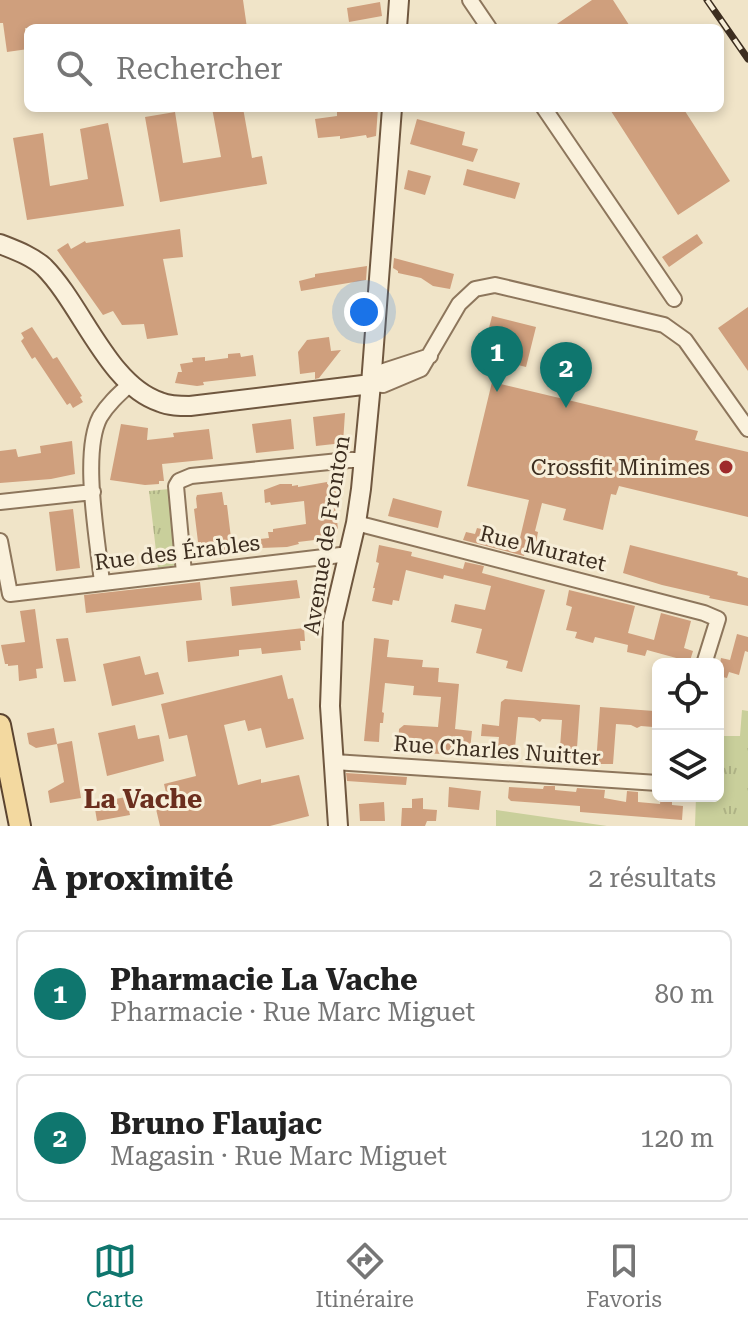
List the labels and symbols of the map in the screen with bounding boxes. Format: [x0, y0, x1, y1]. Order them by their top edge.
your location [344, 292, 384, 332]
pin: 1 [471, 326, 523, 392]
pin: 2 [540, 342, 592, 408]
street label: Avenue de Fronton [298, 434, 355, 636]
place label: Crossfit Minimes [531, 455, 710, 480]
marker: Crossfit Minimes [717, 458, 735, 476]
street label: Rue Muratet [477, 521, 609, 576]
street label: Rue des Érables [93, 529, 261, 575]
street label: Rue Charles Nuitter [392, 731, 601, 770]
district label: La Vache [84, 784, 202, 814]

